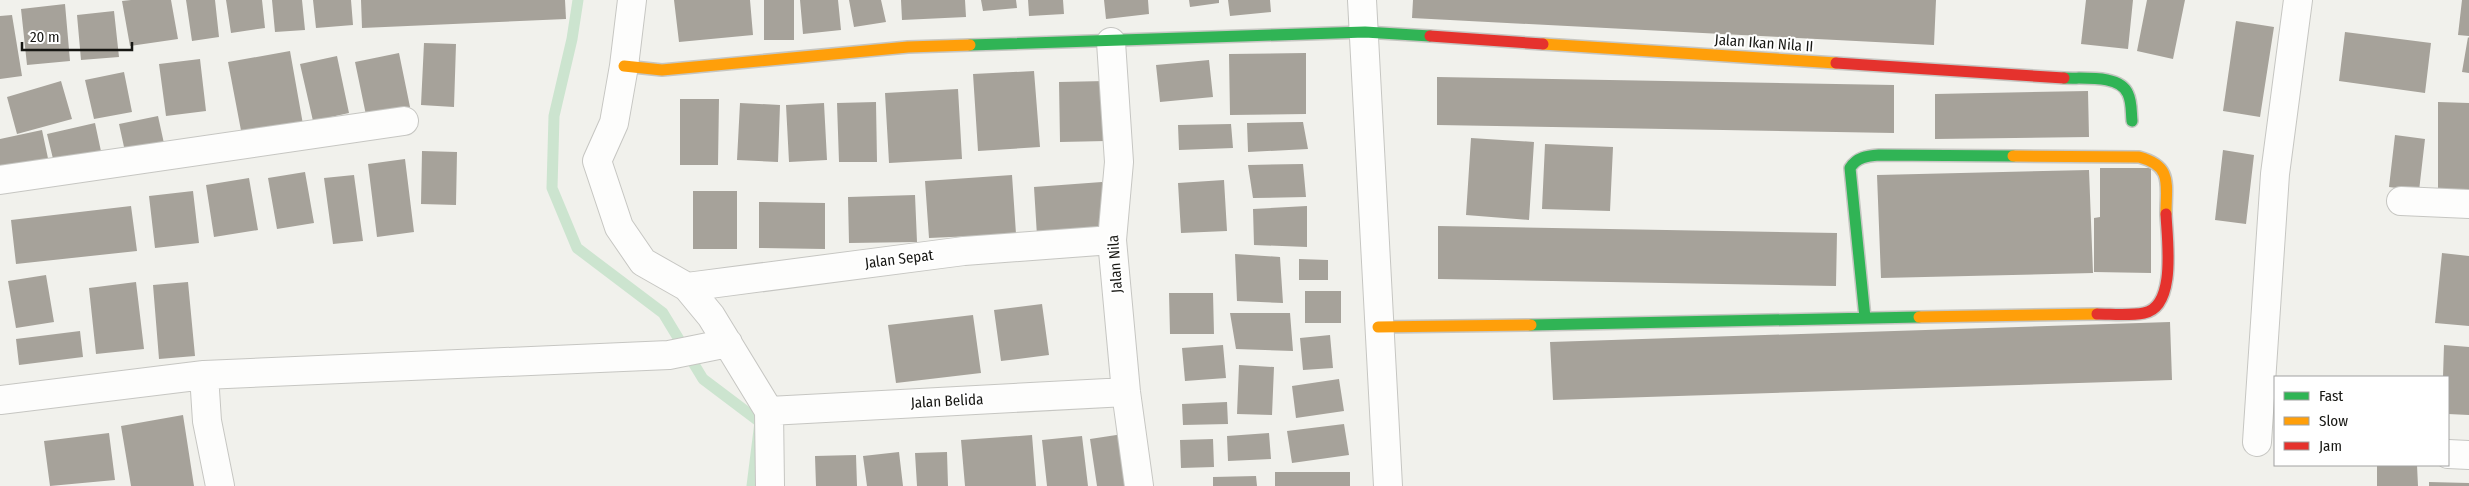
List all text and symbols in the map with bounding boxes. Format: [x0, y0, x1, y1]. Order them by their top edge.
scale bar [22, 20, 132, 52]
text: 20 m [30, 28, 60, 46]
street label: Jalan Ikan Nila II [1714, 31, 1814, 55]
street label: Jalan Nila [1104, 234, 1126, 294]
street label: Jalan Sepat [864, 246, 934, 272]
legend [2274, 376, 2449, 466]
text: Fast [2319, 387, 2343, 405]
street label: Jalan Belida [910, 390, 984, 412]
text: Slow [2319, 412, 2348, 430]
text: Jam [2319, 437, 2342, 455]

